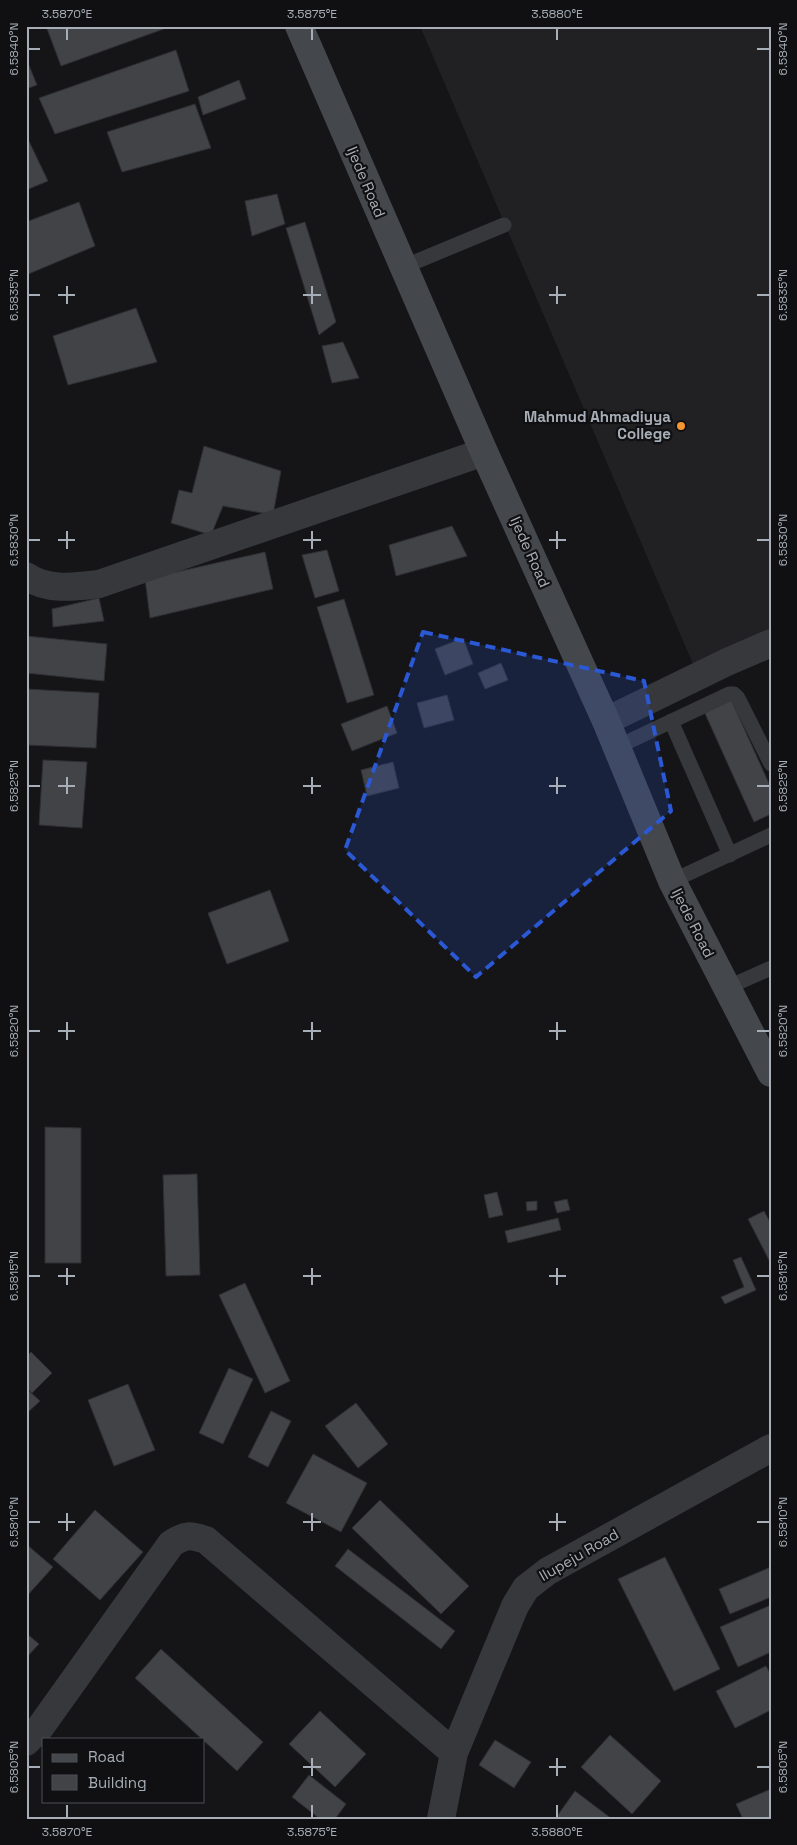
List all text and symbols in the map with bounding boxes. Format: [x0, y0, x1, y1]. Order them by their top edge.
text: 3.5870°E [42, 6, 92, 22]
text: 3.5875°E [287, 6, 337, 22]
text: 3.5880°E [531, 6, 583, 22]
text: 6.5840°N [6, 23, 22, 75]
text: 6.5840°N [775, 23, 791, 75]
street label: Ijede Road [343, 143, 390, 220]
text: 6.5835°N [6, 269, 22, 321]
text: 6.5835°N [775, 269, 791, 321]
place label: Mahmud Ahmadiyya College [524, 407, 671, 443]
marker: Mahmud Ahmadiyya College [675, 420, 687, 432]
street label: Ijede Road [506, 513, 554, 590]
text: 6.5830°N [6, 514, 22, 566]
text: 6.5830°N [775, 514, 791, 566]
text: 6.5825°N [6, 760, 22, 812]
text: 6.5825°N [775, 760, 791, 812]
street label: Ijede Road [668, 885, 719, 961]
text: 6.5820°N [6, 1005, 22, 1057]
text: 6.5820°N [775, 1005, 791, 1057]
text: 6.5815°N [6, 1251, 22, 1301]
text: 6.5815°N [775, 1251, 791, 1301]
text: 6.5810°N [6, 1497, 22, 1547]
text: 6.5810°N [775, 1497, 791, 1547]
street label: Ilupeju Road [536, 1524, 622, 1585]
legend [42, 1738, 205, 1802]
text: 6.5805°N [6, 1741, 22, 1793]
text: 6.5805°N [775, 1741, 791, 1793]
text: Road [88, 1747, 125, 1766]
text: Building [88, 1773, 147, 1792]
text: 3.5870°E [42, 1824, 92, 1840]
text: 3.5875°E [287, 1824, 337, 1840]
text: 3.5880°E [531, 1824, 583, 1840]

